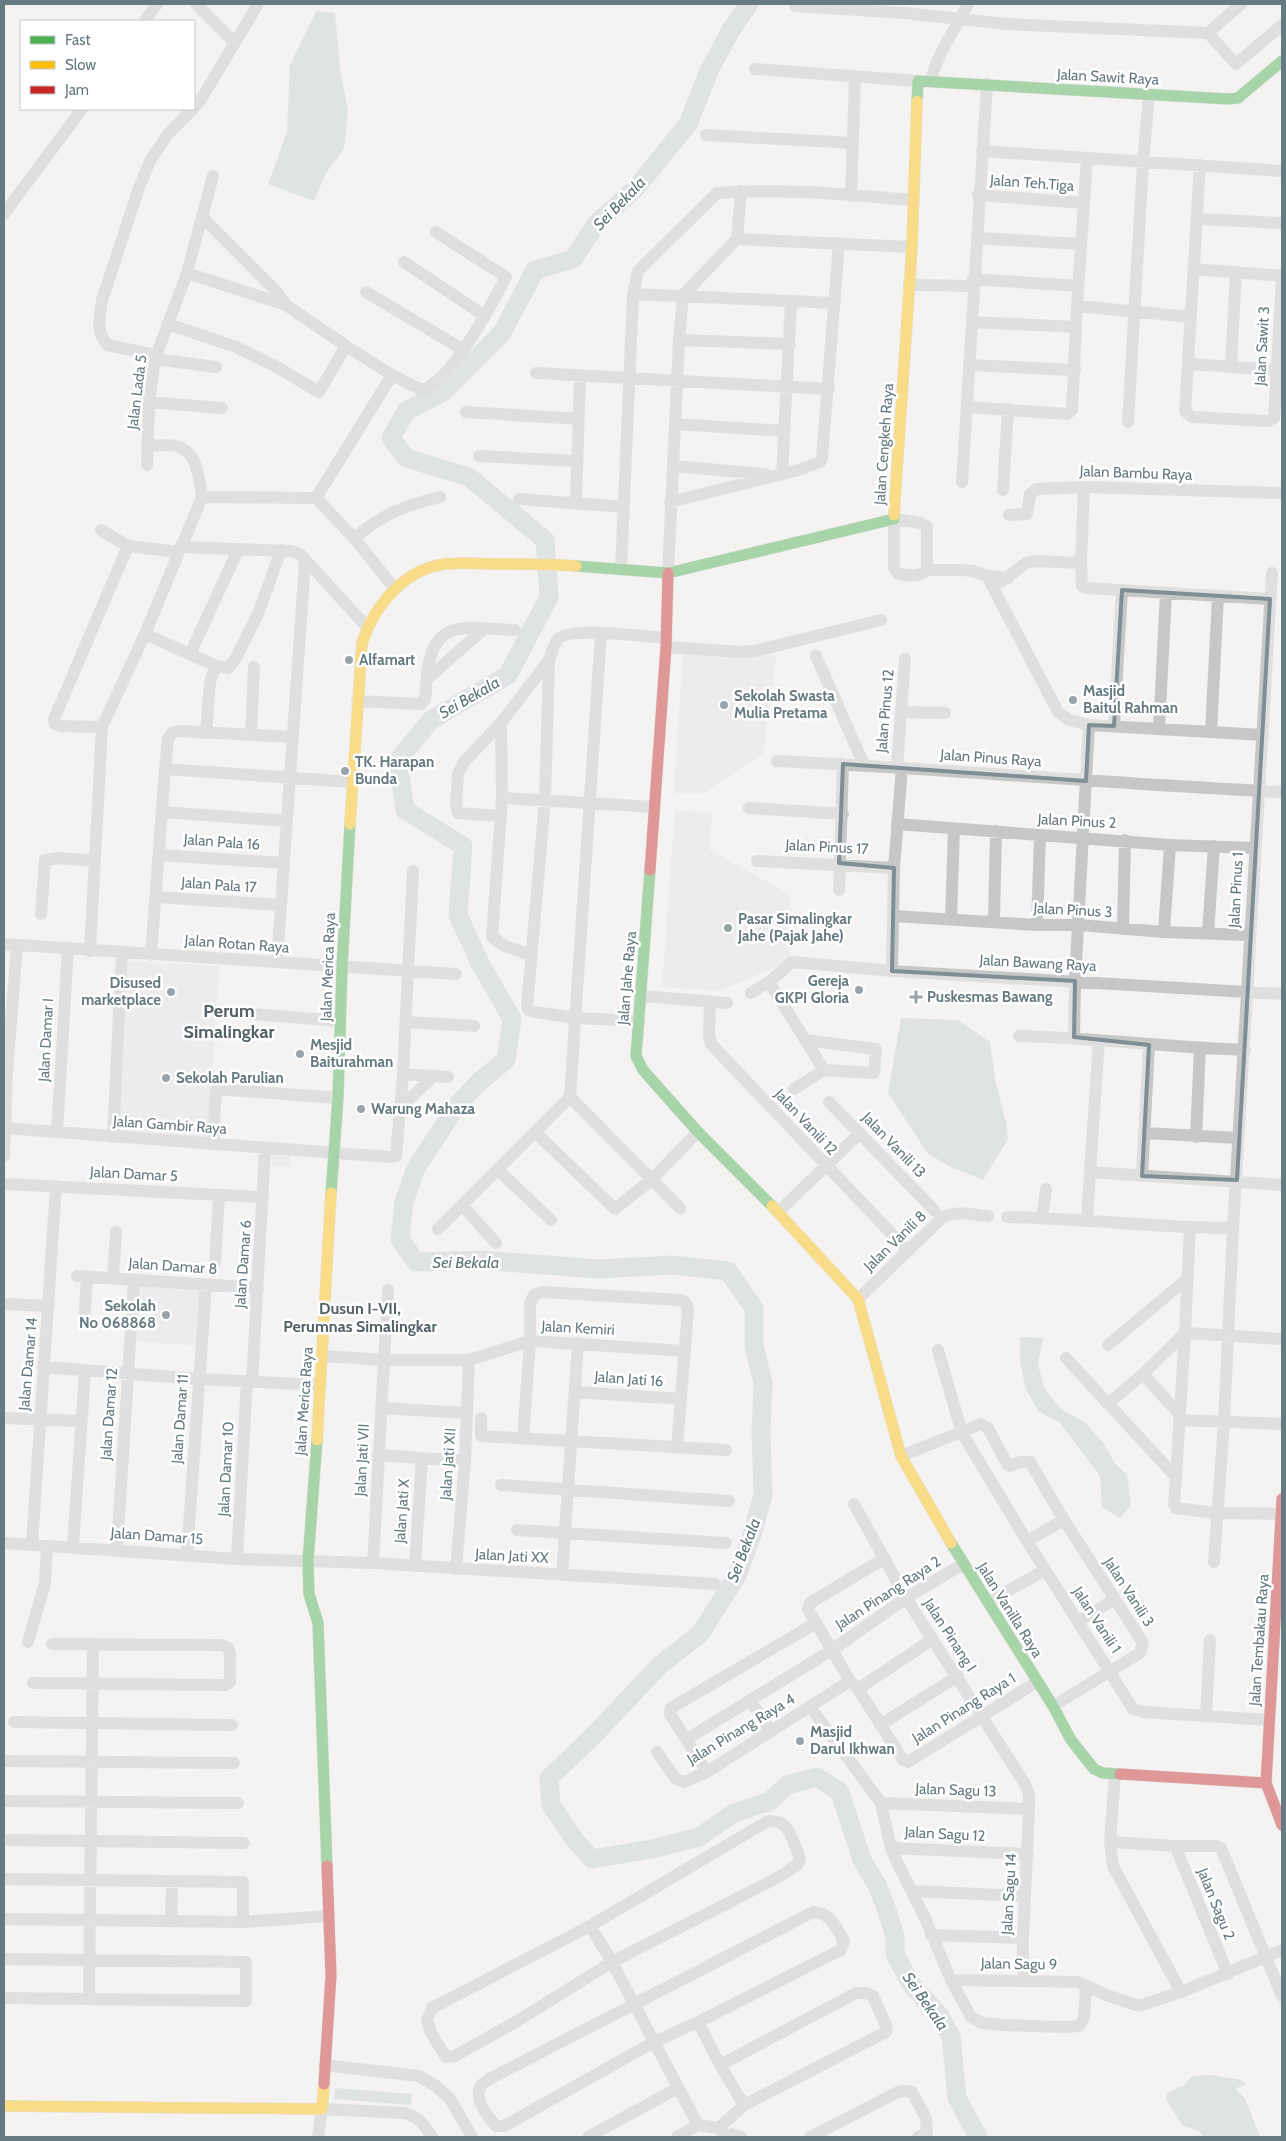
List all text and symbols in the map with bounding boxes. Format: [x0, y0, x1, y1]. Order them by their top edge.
legend [20, 20, 195, 110]
text: Fast [65, 31, 90, 49]
text: Slow [65, 56, 96, 74]
street label: Jalan Sawit Raya [1056, 65, 1160, 89]
text: Jam [64, 81, 89, 99]
street label: Jalan Teh.Tiga [988, 171, 1075, 195]
water label: Sei Bekala [589, 173, 649, 234]
street label: Jalan Sawit 3 [1251, 306, 1273, 387]
street label: Jalan Lada 5 [123, 354, 151, 431]
street label: Jalan Cengkeh Raya [871, 382, 897, 507]
street label: Jalan Bambu Raya [1078, 462, 1193, 484]
place label: Alfamart [359, 651, 415, 669]
marker: Alfamart [343, 654, 355, 666]
street label: Jalan Pinus 12 [872, 668, 898, 754]
water label: Sei Bekala [436, 673, 503, 722]
place label: Masjid Baitul Rahman [1083, 682, 1178, 717]
place label: Sekolah Swasta Mulia Pretama [734, 687, 835, 722]
marker: Masjid Baitul Rahman [1067, 694, 1079, 706]
marker: Sekolah Swasta Mulia Pretama [718, 699, 730, 711]
street label: Jalan Pinus Raya [939, 745, 1043, 771]
place label: TK. Harapan Bunda [355, 753, 434, 788]
marker: TK. Harapan Bunda [339, 765, 351, 777]
street label: Jalan Pinus 2 [1036, 810, 1117, 832]
street label: Jalan Pala 16 [182, 830, 261, 854]
street label: Jalan Pinus 17 [784, 836, 870, 858]
street label: Jalan Pinus 1 [1225, 852, 1247, 929]
street label: Jalan Pala 17 [180, 873, 258, 897]
street label: Jalan Pinus 3 [1032, 899, 1113, 921]
place label: Pasar Simalingkar Jahe (Pajak Jahe) [737, 910, 852, 945]
street label: Jalan Merica Raya [317, 911, 339, 1023]
marker: Pasar Simalingkar Jahe (Pajak Jahe) [722, 922, 734, 934]
street label: Jalan Jahe Raya [614, 930, 640, 1027]
street label: Jalan Rotan Raya [183, 931, 291, 957]
street label: Jalan Bawang Raya [978, 951, 1098, 975]
place label: Gereja GKPI Gloria [775, 972, 850, 1007]
place label: Disused marketplace [81, 974, 161, 1009]
marker: Gereja GKPI Gloria [853, 984, 865, 996]
marker: Disused marketplace [165, 986, 177, 998]
place label: Puskesmas Bawang [927, 988, 1053, 1006]
marker: Puskesmas Bawang [909, 990, 923, 1004]
street label: Jalan Damar I [35, 998, 57, 1083]
district label: Perum Simalingkar [184, 1000, 274, 1043]
place label: Mesjid Baiturahman [310, 1036, 393, 1071]
marker: Mesjid Baiturahman [294, 1048, 306, 1060]
place label: Sekolah Parulian [176, 1069, 284, 1087]
marker: Sekolah Parulian [160, 1072, 172, 1084]
street label: Jalan Vanili 12 [770, 1085, 841, 1159]
place label: Warung Mahaza [371, 1100, 475, 1118]
marker: Warung Mahaza [355, 1103, 367, 1115]
street label: Jalan Vanili 13 [858, 1108, 930, 1181]
street label: Jalan Gambir Raya [112, 1112, 228, 1138]
street label: Jalan Damar 5 [89, 1163, 178, 1185]
street label: Jalan Vanili 8 [859, 1207, 930, 1276]
street label: Jalan Damar 6 [231, 1219, 255, 1310]
water label: Sei Bekala [433, 1253, 499, 1272]
street label: Jalan Damar 8 [127, 1254, 218, 1278]
place label: Sekolah No 068868 [79, 1297, 156, 1332]
district label: Dusun I-VII, Perumnas Simalingkar [283, 1299, 437, 1336]
marker: Sekolah No 068868 [160, 1309, 172, 1321]
street label: Jalan Damar 14 [15, 1316, 41, 1412]
street label: Jalan Kemiri [540, 1317, 615, 1339]
street label: Jalan Merica Raya [291, 1345, 317, 1457]
street label: Jalan Damar 12 [97, 1367, 121, 1462]
street label: Jalan Jati 16 [593, 1368, 664, 1390]
street label: Jalan Damar 11 [168, 1374, 192, 1465]
street label: Jalan Damar 10 [214, 1421, 237, 1518]
street label: Jalan Jati VII [351, 1423, 373, 1498]
street label: Jalan Jati XII [436, 1427, 459, 1502]
street label: Jalan Jati X [391, 1478, 413, 1545]
water label: Sei Bekala [723, 1516, 764, 1585]
street label: Jalan Damar 15 [109, 1524, 204, 1548]
street label: Jalan Jati XX [474, 1545, 549, 1567]
street label: Jalan Pinang Raya 2 [831, 1552, 944, 1634]
street label: Jalan Vanili 3 [1099, 1553, 1158, 1630]
street label: Jalan Vanilla Raya [973, 1558, 1047, 1662]
street label: Jalan Tembakau Raya [1245, 1573, 1273, 1708]
street label: Jalan Vanili 1 [1068, 1583, 1125, 1657]
street label: Jalan Pinang I [919, 1594, 980, 1675]
street label: Jalan Pinang Raya 1 [908, 1669, 1019, 1748]
street label: Jalan Pinang Raya 4 [683, 1690, 798, 1769]
place label: Masjid Darul Ikhwan [810, 1723, 895, 1758]
marker: Masjid Darul Ikhwan [794, 1735, 806, 1747]
street label: Jalan Sagu 13 [914, 1780, 997, 1800]
street label: Jalan Sagu 12 [903, 1823, 986, 1845]
street label: Jalan Sagu 14 [998, 1852, 1020, 1936]
street label: Jalan Sagu 2 [1193, 1865, 1239, 1943]
street label: Jalan Sagu 9 [980, 1954, 1057, 1974]
water label: Sei Bekala [899, 1968, 953, 2034]

